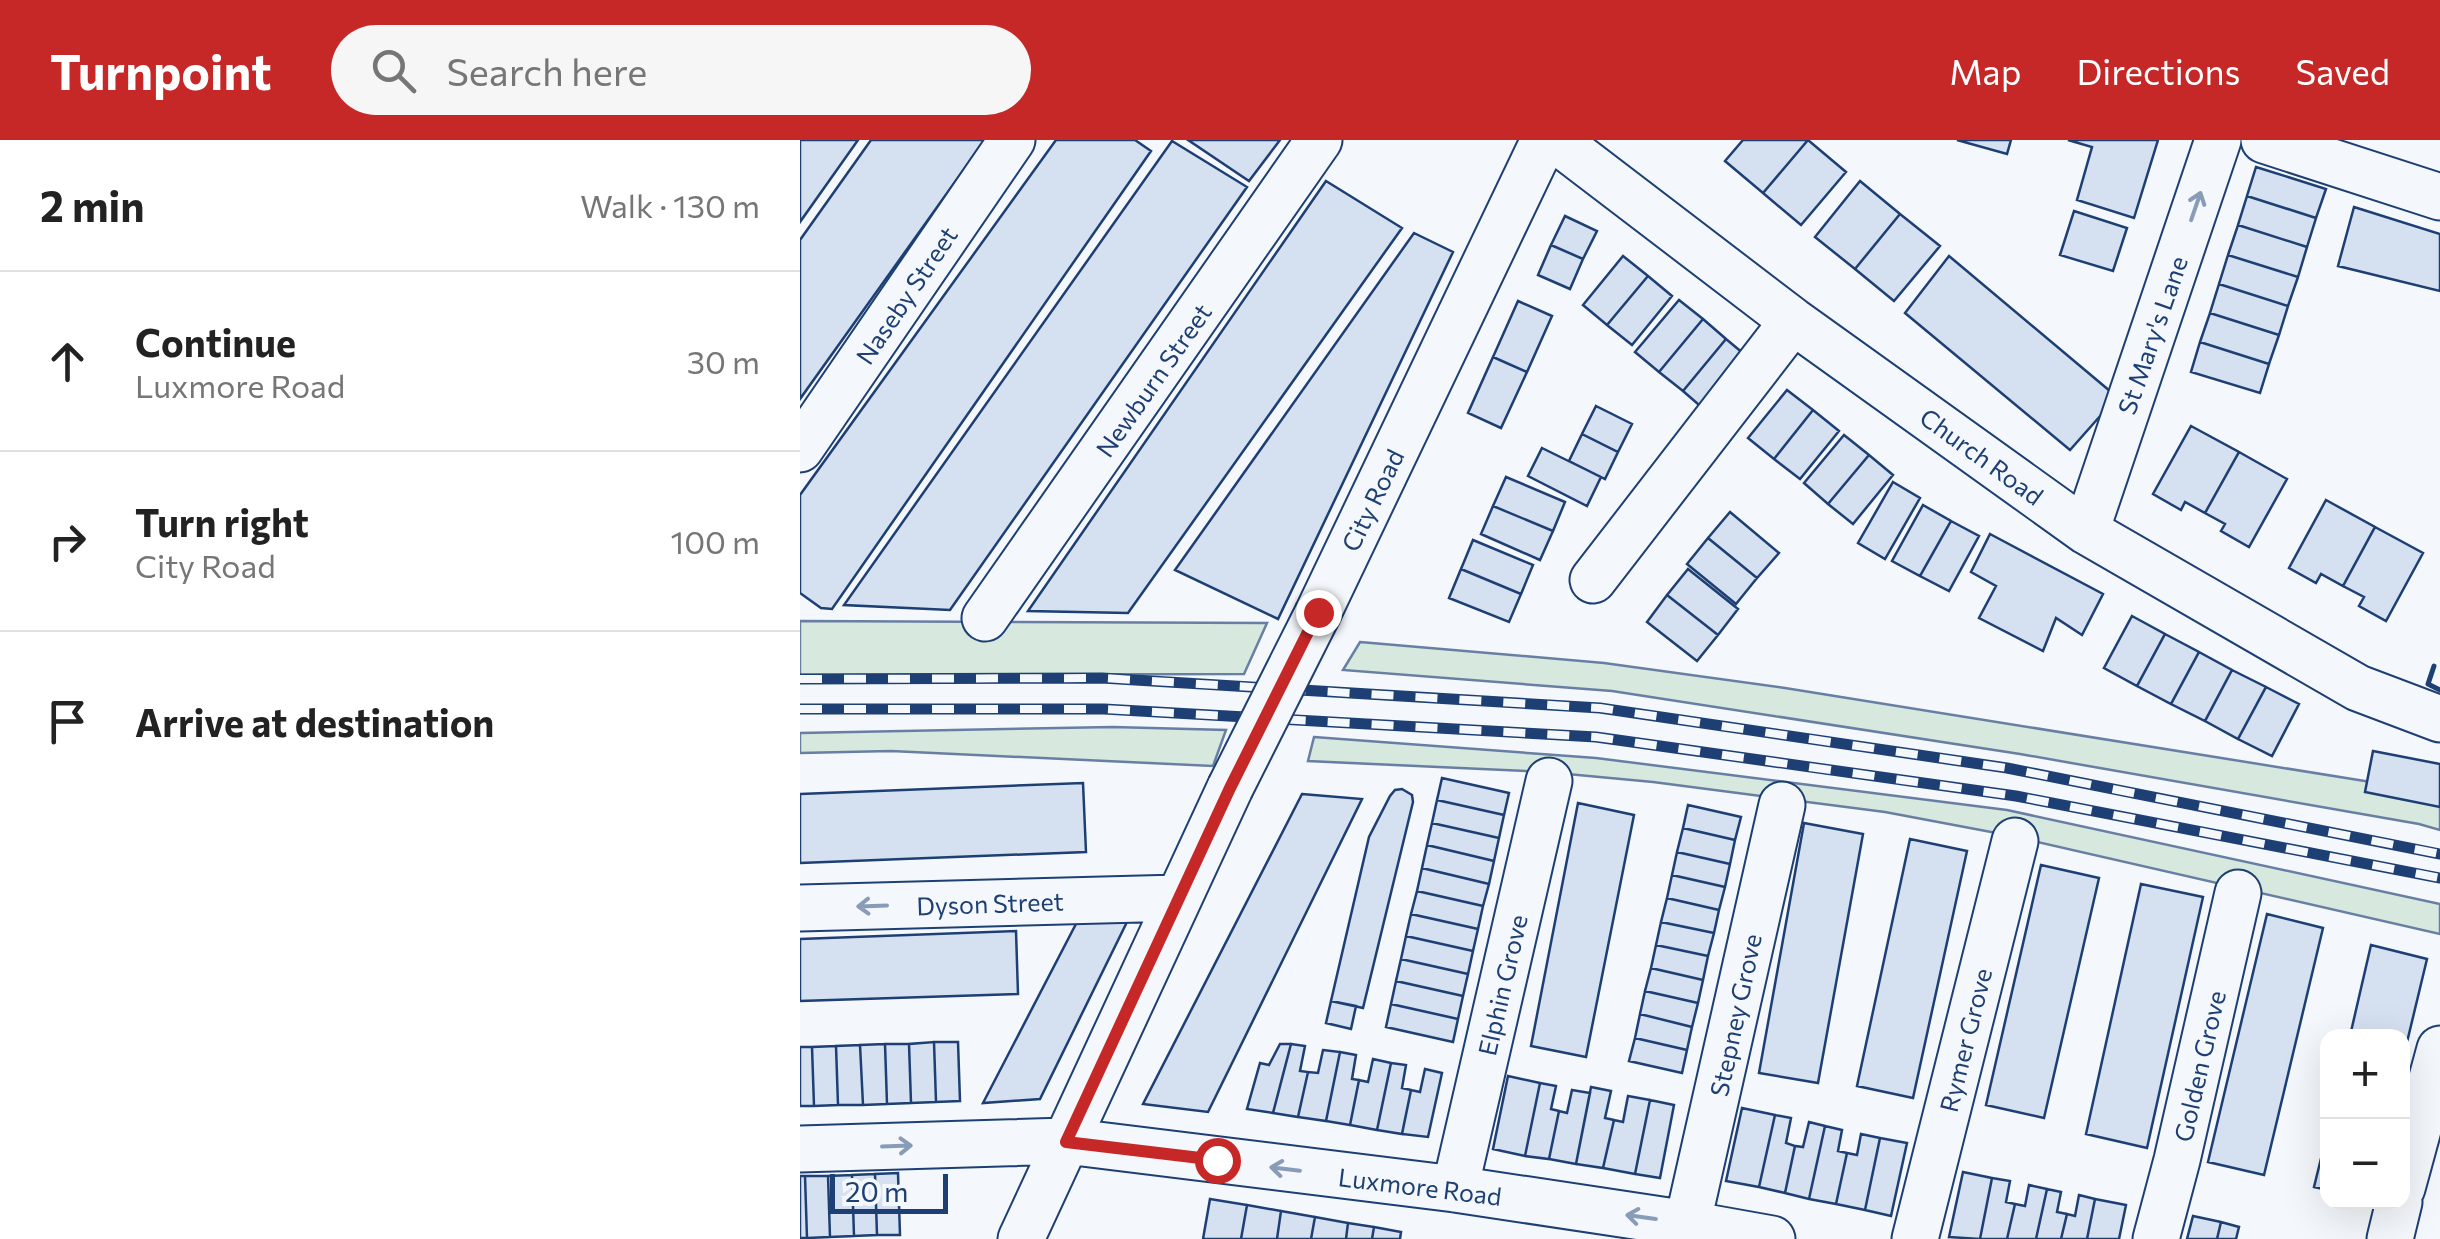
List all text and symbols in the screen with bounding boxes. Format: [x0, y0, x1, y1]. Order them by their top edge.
search box [331, 25, 1031, 115]
text: Turnpoint [50, 41, 271, 100]
icon: search [366, 43, 421, 98]
text: Search here [446, 47, 647, 94]
text: Map [1949, 49, 2021, 92]
text: Directions [2076, 49, 2241, 92]
text: Saved [2296, 49, 2390, 92]
text: 2 min [40, 179, 145, 231]
text: Walk · 130 m [580, 185, 760, 225]
one-way arrow [2188, 192, 2206, 223]
street label: Naseby Street [849, 221, 963, 369]
street label: St Mary's Lane [2111, 252, 2193, 418]
street label: Newburn Street [1089, 298, 1217, 462]
text: Continue [135, 318, 296, 365]
icon: ahead [40, 334, 95, 389]
text: 30 m [687, 341, 760, 381]
text: Luxmore Road [135, 365, 345, 405]
street label: Church Road [1915, 401, 2049, 511]
street label: City Road [1334, 444, 1410, 556]
text: Turn right [135, 498, 309, 545]
icon: right [40, 514, 95, 569]
text: 100 m [671, 521, 760, 561]
text: City Road [135, 545, 276, 585]
route end [1296, 590, 1342, 636]
icon: arrive [40, 694, 95, 749]
text: Arrive at destination [135, 698, 494, 745]
street label: Dyson Street [916, 885, 1064, 921]
one-way arrow [856, 897, 888, 916]
street label: Elphin Grove [1471, 912, 1533, 1058]
street label: Stepney Grove [1703, 931, 1767, 1099]
street label: Rymer Grove [1933, 965, 1997, 1115]
street label: Golden Grove [2167, 987, 2231, 1145]
map controls [2320, 1029, 2410, 1209]
button: + [2320, 1029, 2410, 1119]
button: − [2320, 1119, 2410, 1209]
one-way arrow [881, 1137, 913, 1156]
route start [1195, 1138, 1241, 1184]
one-way arrow [1269, 1159, 1301, 1177]
street label: Luxmore Road [1337, 1161, 1503, 1211]
scale bar [830, 1169, 948, 1214]
text: 20 m [845, 1174, 909, 1208]
one-way arrow [1625, 1208, 1658, 1226]

